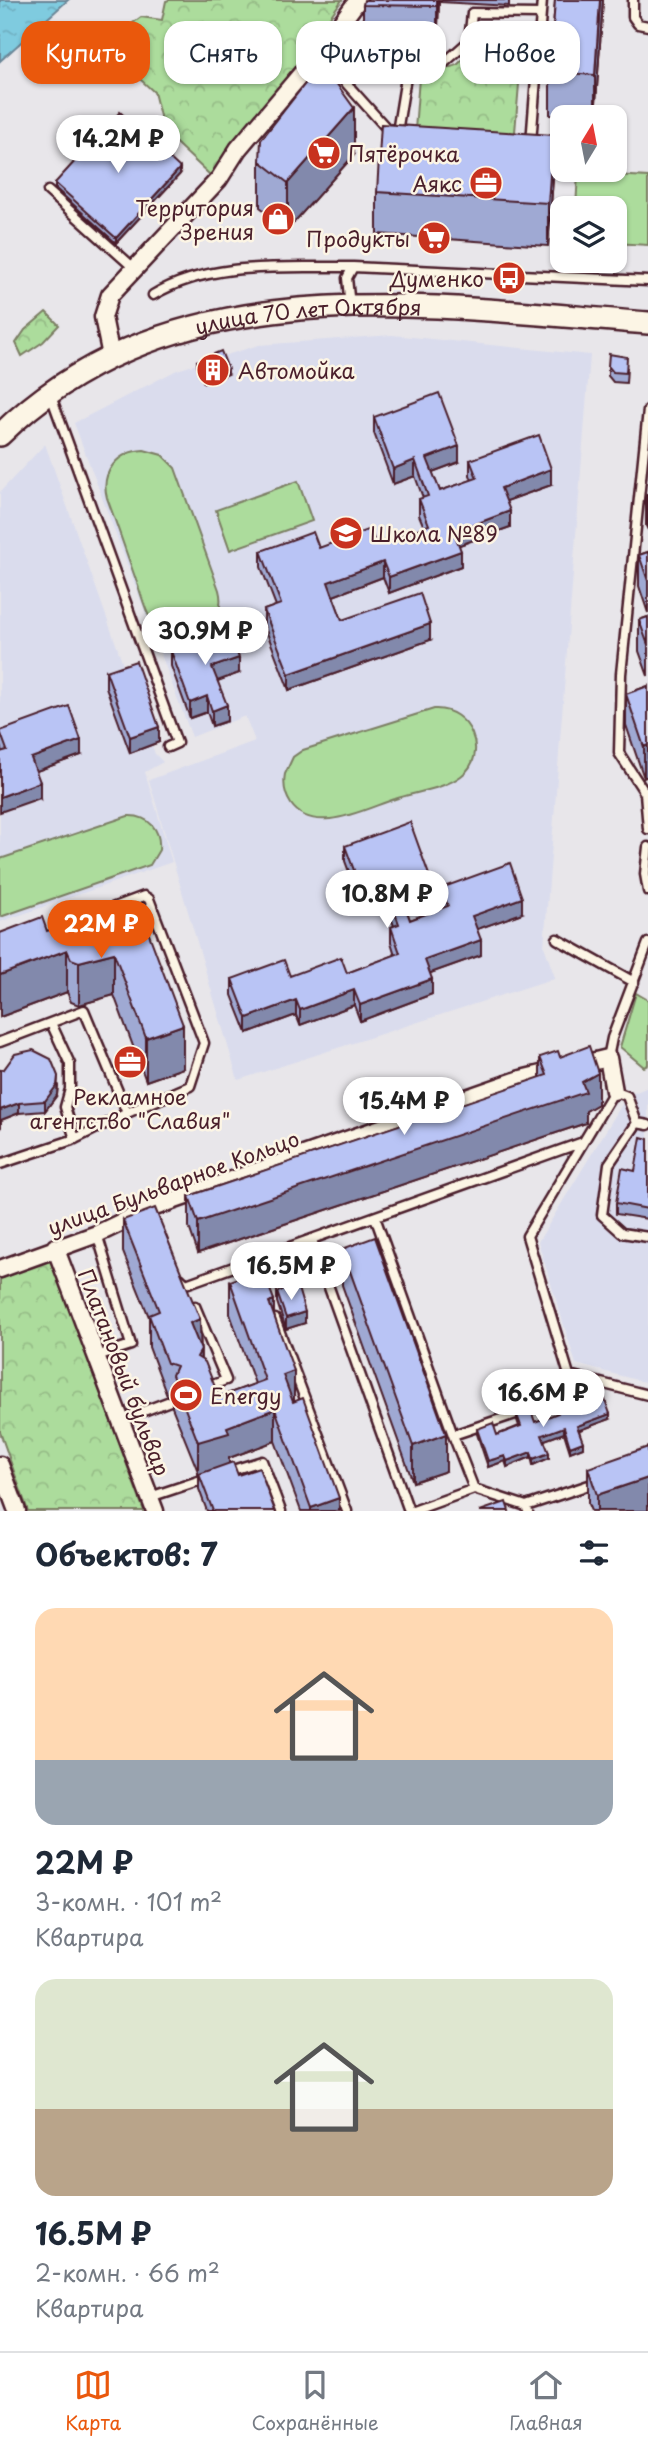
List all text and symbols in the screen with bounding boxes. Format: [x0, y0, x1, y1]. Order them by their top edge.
chip: Купить [21, 21, 150, 84]
chip: Снять [164, 21, 282, 84]
chip: Фильтры [296, 21, 446, 84]
chip: Новое [460, 21, 580, 84]
north arrow [550, 105, 626, 182]
map controls [550, 105, 627, 273]
pin: 14.2M ₽ [53, 116, 183, 175]
text: 14.2M ₽ [72, 120, 164, 155]
supermarket icon: Пятёрочка [305, 134, 343, 172]
place label: Пятёрочка [348, 137, 460, 169]
office icon: Аякс [467, 164, 505, 202]
place label: Аякс [412, 167, 462, 199]
place label: Территория Зрения [135, 191, 254, 247]
button: layers [550, 196, 627, 273]
shop icon: Территория Зрения [259, 200, 297, 238]
supermarket icon: Продукты [415, 219, 453, 257]
place label: Продукты [306, 222, 410, 254]
bus stop icon: Думенко [490, 259, 528, 297]
place label: Думенко [389, 262, 484, 294]
street label: улица 70 лет Октября [191, 290, 422, 342]
building icon: Автомойка [194, 351, 232, 389]
place label: Автомойка [238, 354, 355, 386]
school or university icon: Школа №89 [327, 514, 365, 552]
place label: Школа №89 [370, 517, 498, 549]
pin: 30.9M ₽ [140, 608, 270, 667]
text: 30.9M ₽ [158, 612, 252, 647]
pin: 10.8M ₽ [322, 870, 452, 930]
text: 10.8M ₽ [342, 875, 432, 910]
pin: 22M ₽ [52, 900, 150, 960]
text: 22M ₽ [63, 905, 139, 940]
office icon: Рекламное агентство "Славия" [111, 1043, 149, 1081]
pin: 15.4M ₽ [339, 1078, 469, 1137]
place label: Рекламное агентство "Славия" [30, 1080, 230, 1136]
text: 15.4M ₽ [359, 1082, 449, 1117]
street label: улица Бульварное Кольцо [43, 1122, 303, 1242]
pin: 16.5M ₽ [226, 1242, 356, 1302]
text: 16.5M ₽ [246, 1247, 336, 1282]
street label: Платановый бульвар [71, 1264, 179, 1480]
pin: 16.6M ₽ [478, 1370, 608, 1429]
text: 16.6M ₽ [498, 1374, 588, 1409]
sports icon: Energy [167, 1376, 205, 1414]
place label: Energy [210, 1379, 281, 1411]
text: Объектов: 7 [35, 1531, 218, 1576]
icon: filters [575, 1534, 613, 1572]
icon: home [261, 1653, 387, 1779]
text: 22M ₽ [35, 1839, 133, 1884]
text: 3-комн. · 101 m² [35, 1884, 222, 1919]
text: Квартира [35, 1919, 143, 1954]
icon: home [261, 2024, 387, 2150]
text: 16.5M ₽ [35, 2210, 151, 2255]
text: 2-комн. · 66 m² [35, 2255, 220, 2290]
text: Квартира [35, 2290, 143, 2325]
tab: Карта [65, 2366, 121, 2436]
tab: Сохранённые [252, 2366, 379, 2436]
tab: Главная [509, 2366, 583, 2436]

